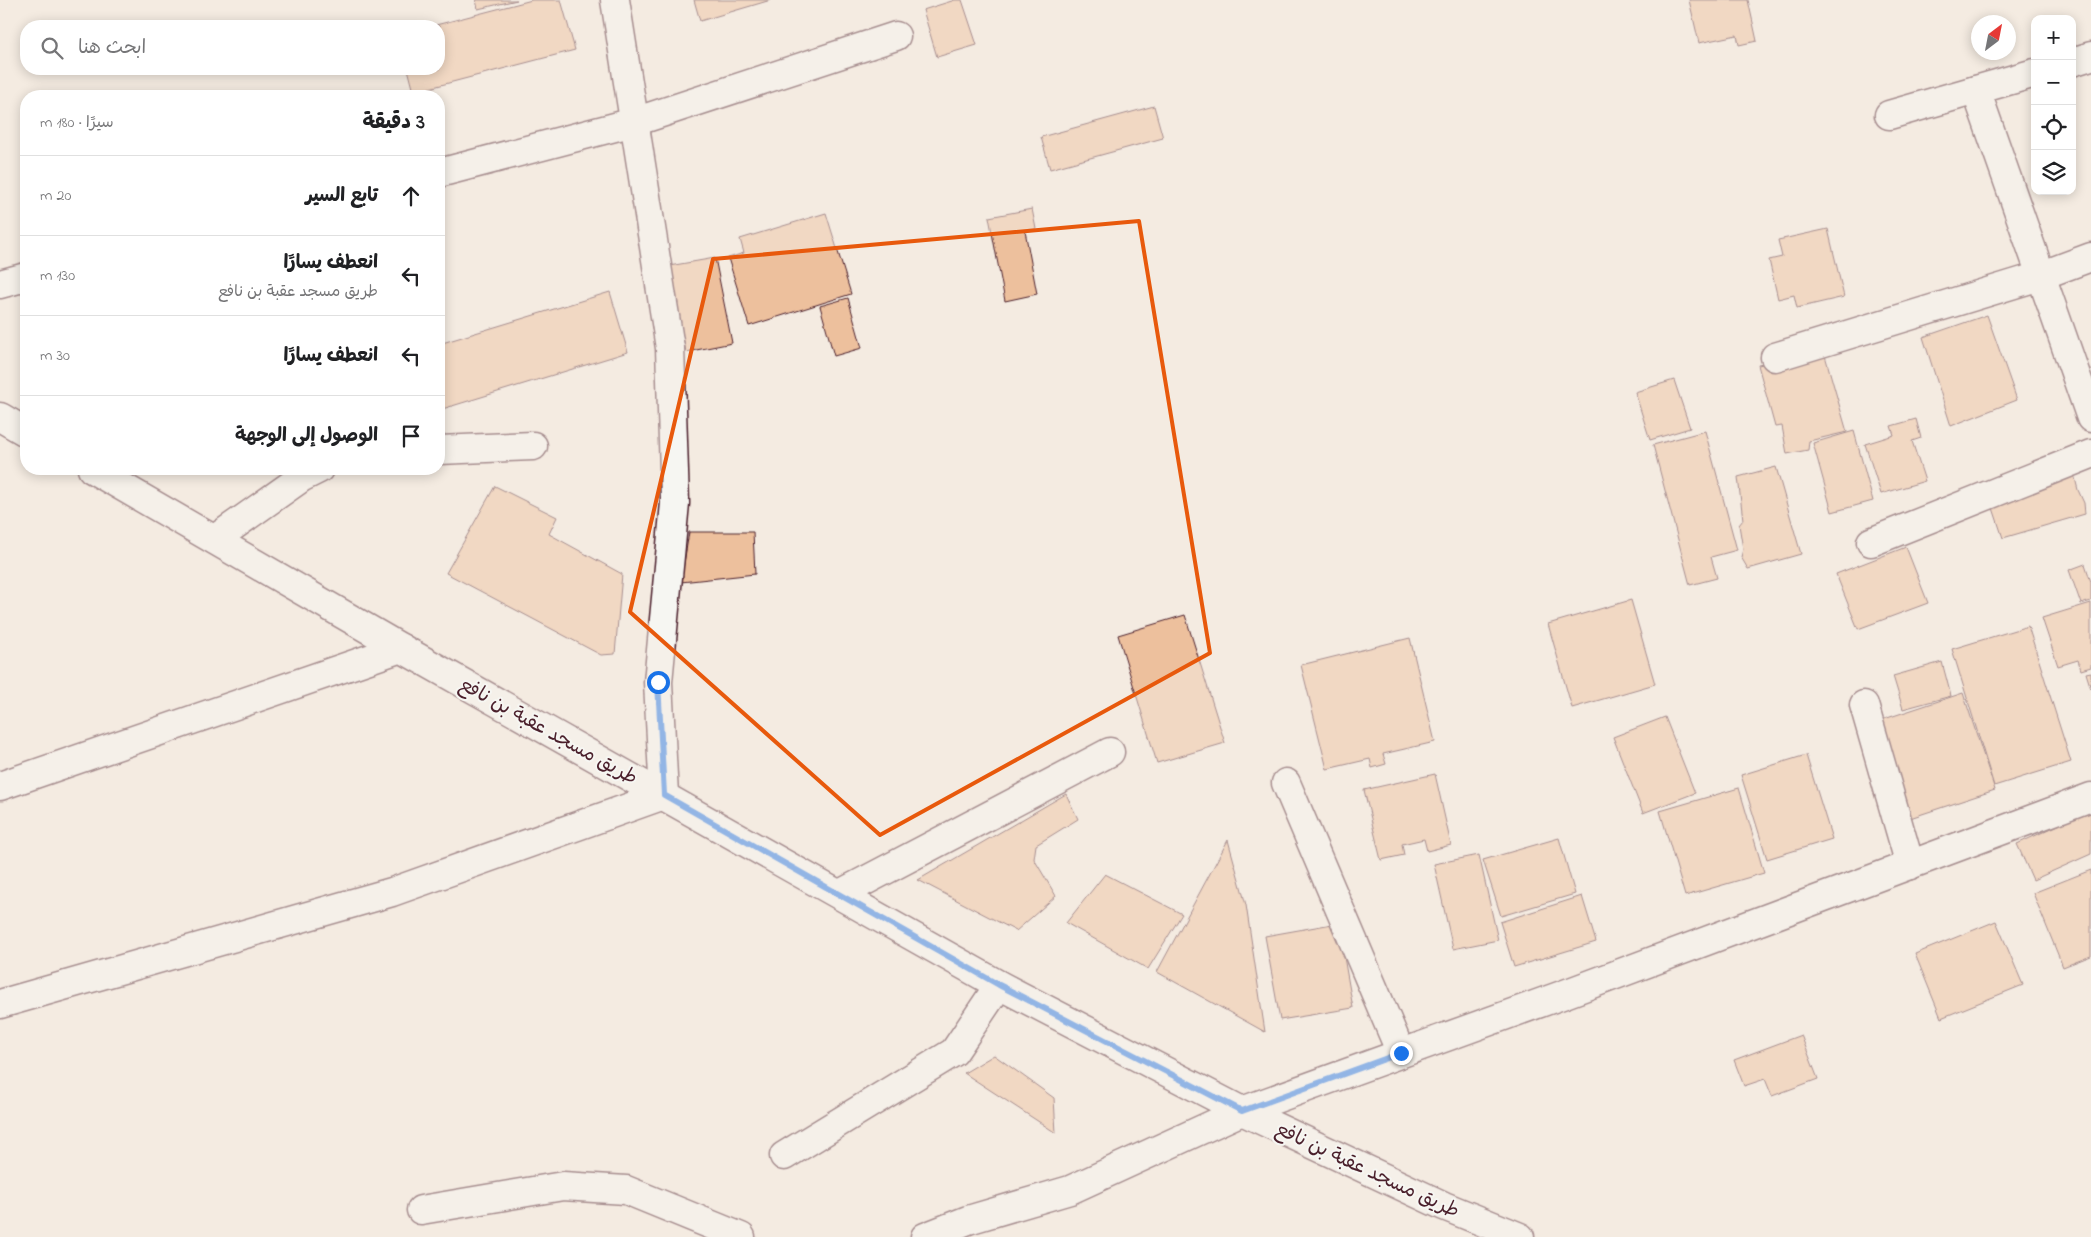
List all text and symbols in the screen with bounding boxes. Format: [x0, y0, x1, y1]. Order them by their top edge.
north arrow [1971, 15, 2016, 60]
map controls [2031, 15, 2076, 195]
button: + [2031, 15, 2076, 60]
search box [20, 20, 445, 75]
icon: search [38, 34, 66, 62]
text: ابحث هنا [78, 35, 146, 62]
button: − [2031, 60, 2076, 105]
button: locate [2031, 105, 2076, 150]
text: 3 دقيقة [363, 108, 425, 138]
text: سيرًا · 180 m [40, 111, 114, 135]
button: layers [2031, 150, 2076, 195]
icon: ahead [397, 182, 425, 210]
text: تابع السير [306, 183, 378, 210]
text: 20 m [40, 184, 71, 208]
text: انعطف يسارًا [283, 250, 378, 277]
icon: left [397, 262, 425, 290]
text: 130 m [40, 264, 75, 288]
text: طريق مسجد عقبة بن نافع [218, 280, 378, 304]
icon: left [397, 342, 425, 370]
text: انعطف يسارًا [283, 343, 378, 370]
text: 30 m [40, 344, 70, 368]
icon: arrive [397, 422, 425, 450]
text: الوصول إلى الوجهة [235, 423, 378, 450]
street label: طريق مسجد عقبة بن نافع [453, 671, 642, 793]
route start [647, 671, 670, 694]
route end [1390, 1042, 1413, 1065]
street label: طريق مسجد عقبة بن نافع [1270, 1116, 1464, 1227]

